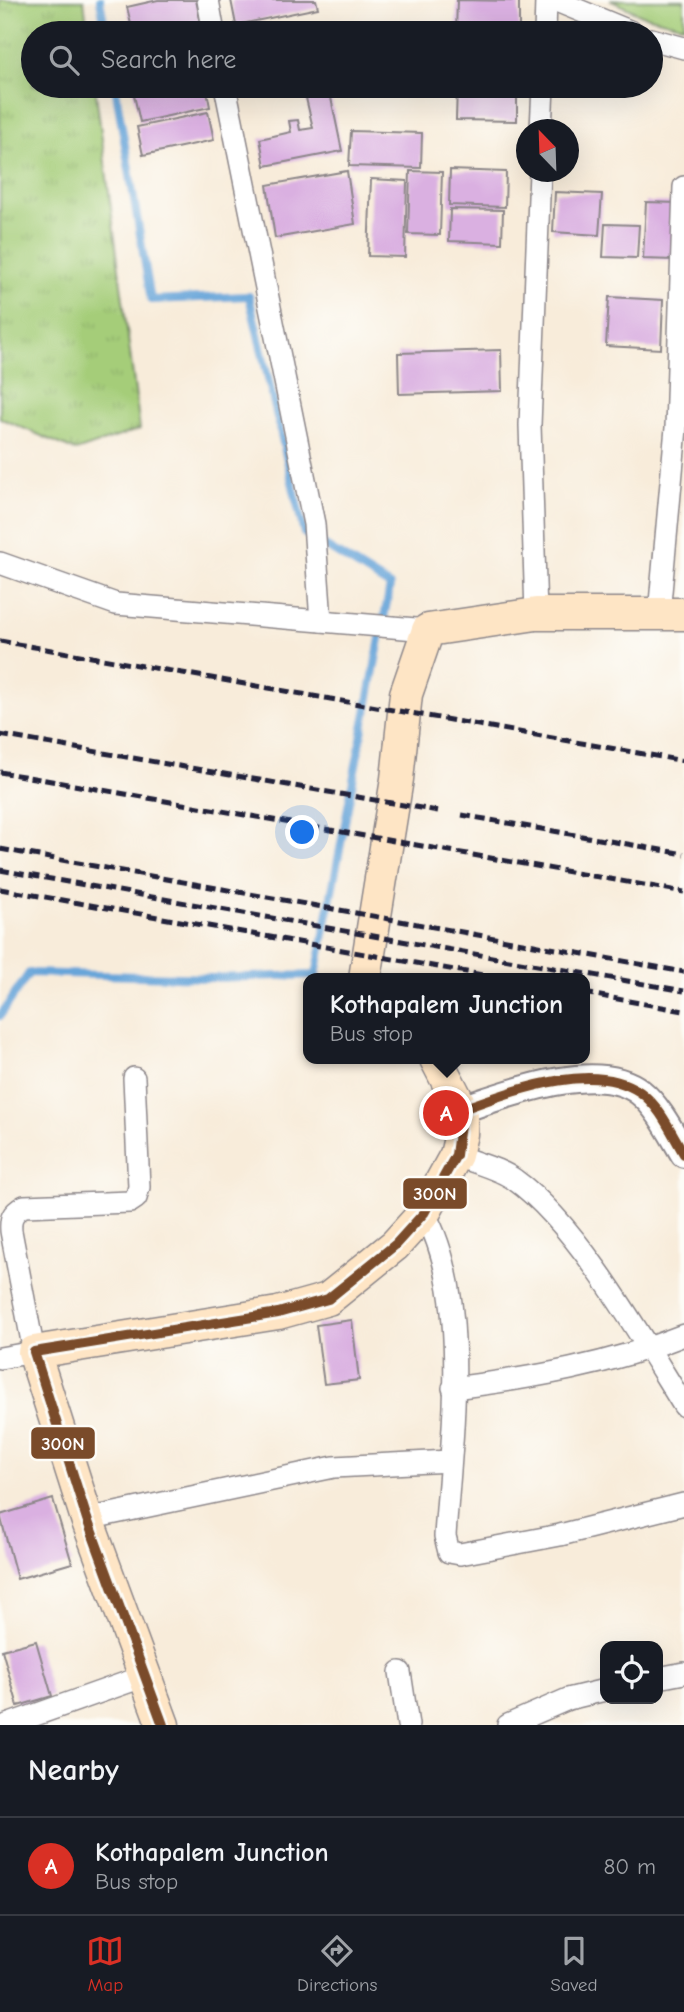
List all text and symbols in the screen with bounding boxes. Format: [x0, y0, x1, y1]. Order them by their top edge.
search box [21, 21, 663, 98]
icon: search [45, 41, 83, 79]
text: Search here [101, 45, 236, 75]
north arrow [516, 119, 579, 182]
your location [285, 815, 319, 849]
popup [303, 973, 590, 1064]
text: Kothapalem Junction [330, 990, 563, 1020]
text: Bus stop [330, 1020, 413, 1047]
pin: A [423, 1087, 469, 1139]
line badge: 300N [402, 1177, 468, 1210]
text: 300N [413, 1183, 457, 1205]
line badge: 300N [30, 1426, 96, 1460]
text: 300N [41, 1433, 85, 1455]
map controls [600, 1641, 663, 1704]
button: locate [600, 1641, 663, 1704]
text: Nearby [28, 1753, 119, 1788]
text: Kothapalem Junction [95, 1838, 329, 1868]
text: A [45, 1853, 57, 1880]
text: 80 m [603, 1853, 656, 1880]
text: Bus stop [95, 1868, 178, 1895]
tab: Map [86, 1932, 124, 1996]
tab: Directions [297, 1932, 377, 1996]
tab: Saved [550, 1932, 598, 1996]

